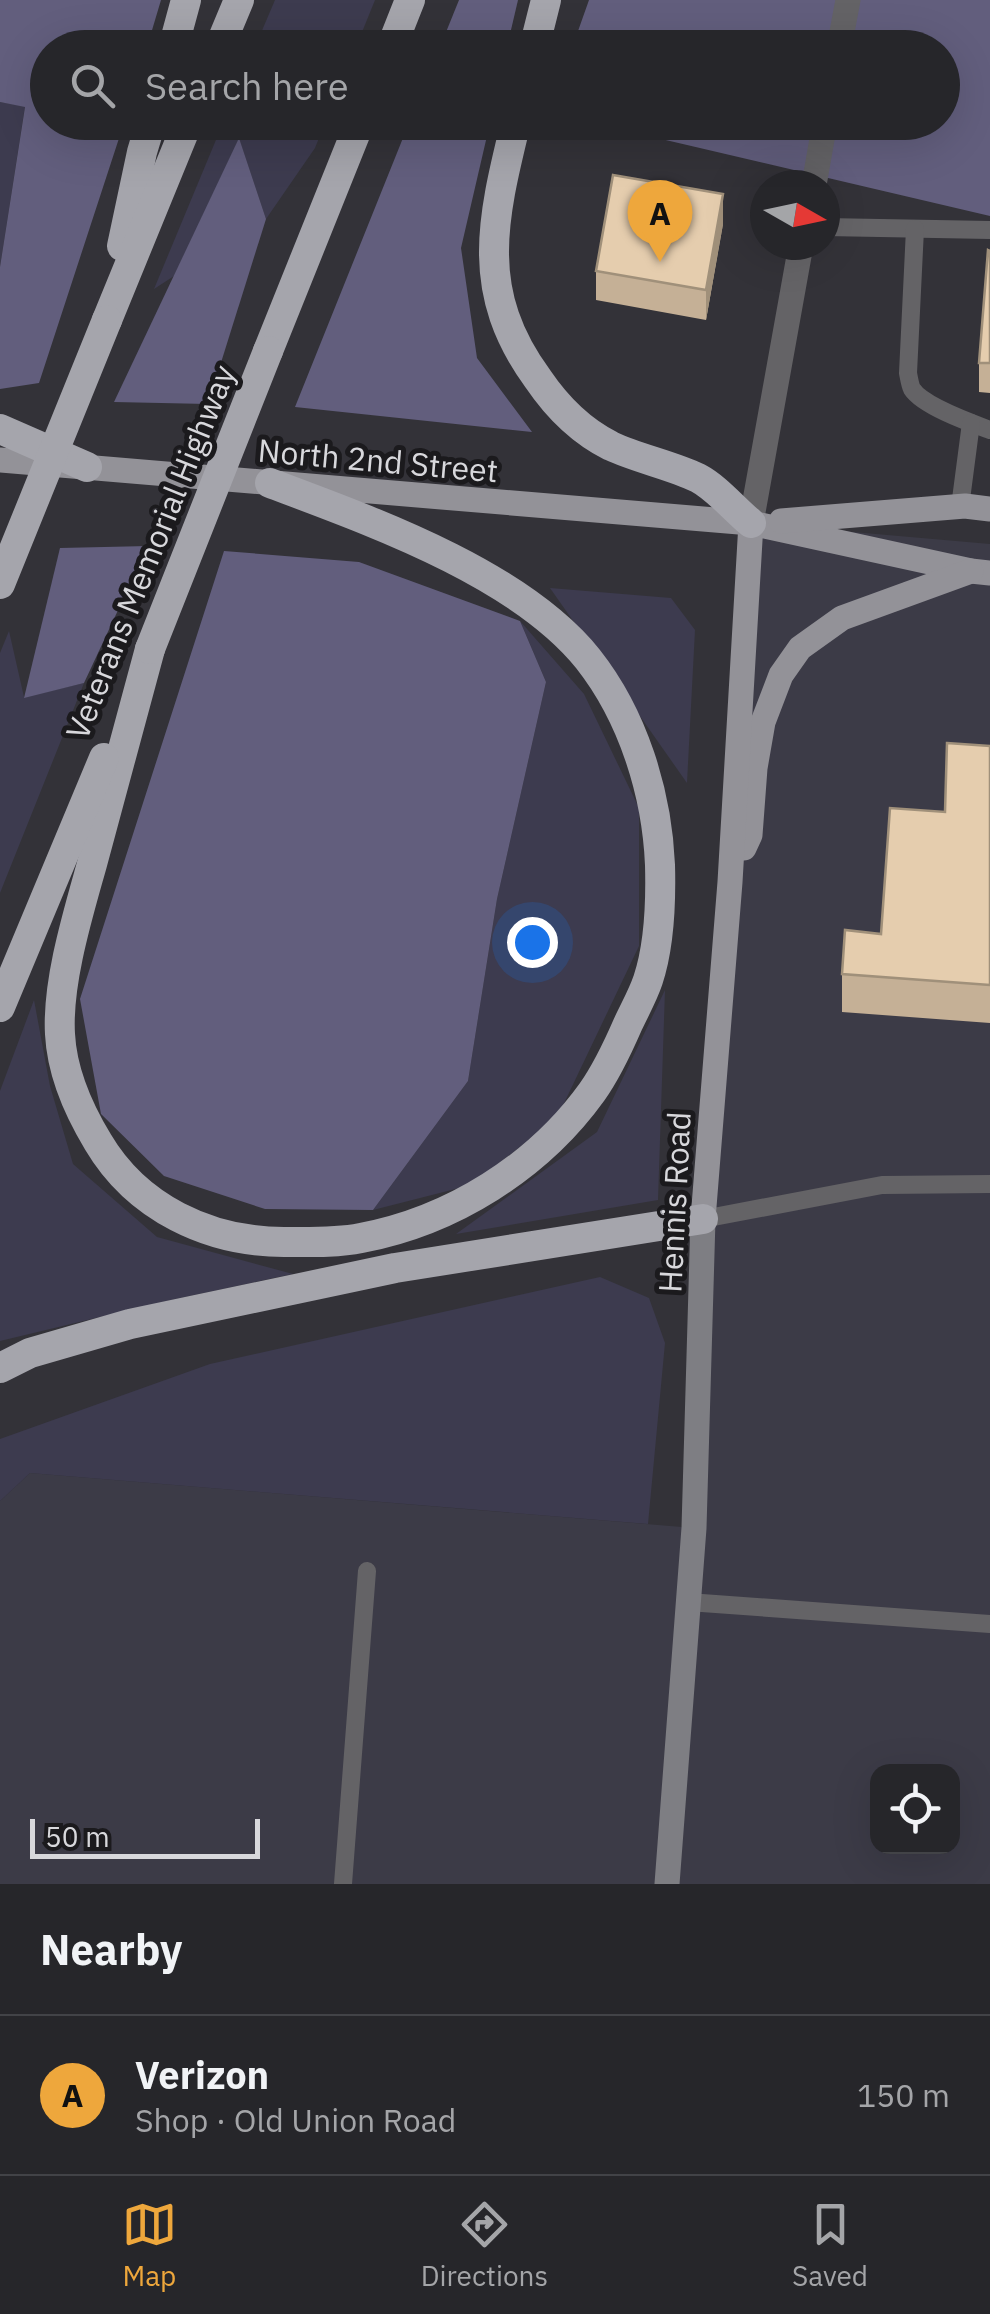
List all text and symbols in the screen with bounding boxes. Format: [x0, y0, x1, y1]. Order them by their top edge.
search box [30, 30, 960, 140]
icon: search [65, 58, 120, 113]
text: Search here [145, 61, 349, 110]
north arrow [750, 170, 840, 260]
pin: A [628, 180, 692, 262]
street label: Veterans Memorial Highway [56, 359, 244, 745]
street label: North 2nd Street [256, 429, 500, 491]
your location [507, 917, 558, 968]
street label: Hennis Road [648, 1110, 700, 1294]
map controls [870, 1764, 960, 1854]
button: locate [870, 1764, 960, 1854]
scale bar [30, 1814, 260, 1858]
text: 50 m [45, 1818, 110, 1855]
text: Nearby [40, 1922, 182, 1977]
text: Verizon [135, 2050, 269, 2099]
text: A [62, 2074, 83, 2116]
text: 150 m [857, 2074, 950, 2116]
text: Shop · Old Union Road [135, 2099, 456, 2141]
tab: Map [122, 2197, 177, 2294]
tab: Directions [421, 2197, 548, 2294]
tab: Saved [792, 2197, 868, 2294]

